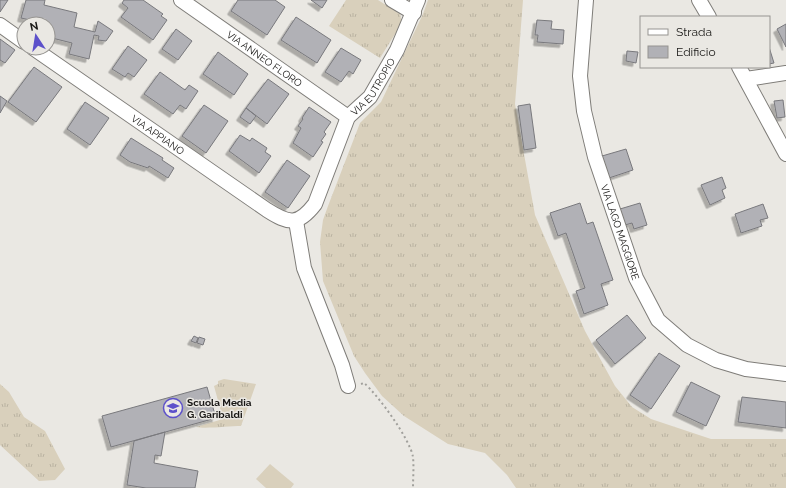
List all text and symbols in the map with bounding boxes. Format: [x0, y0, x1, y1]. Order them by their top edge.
north arrow [16, 16, 56, 56]
legend [640, 16, 770, 68]
text: N [29, 19, 39, 34]
text: Strada [676, 25, 712, 39]
street label: VIA ANNEO FLORO [225, 29, 304, 89]
text: Edificio [676, 45, 716, 59]
street label: VIA EUTROPIO [349, 56, 397, 118]
street label: VIA APPIANO [129, 113, 187, 157]
street label: VIA LAGO MAGGIORE [599, 183, 641, 281]
school or university icon: Scuola Media G. Garibaldi [162, 397, 184, 419]
place label: Scuola Media G. Garibaldi [187, 397, 252, 420]

